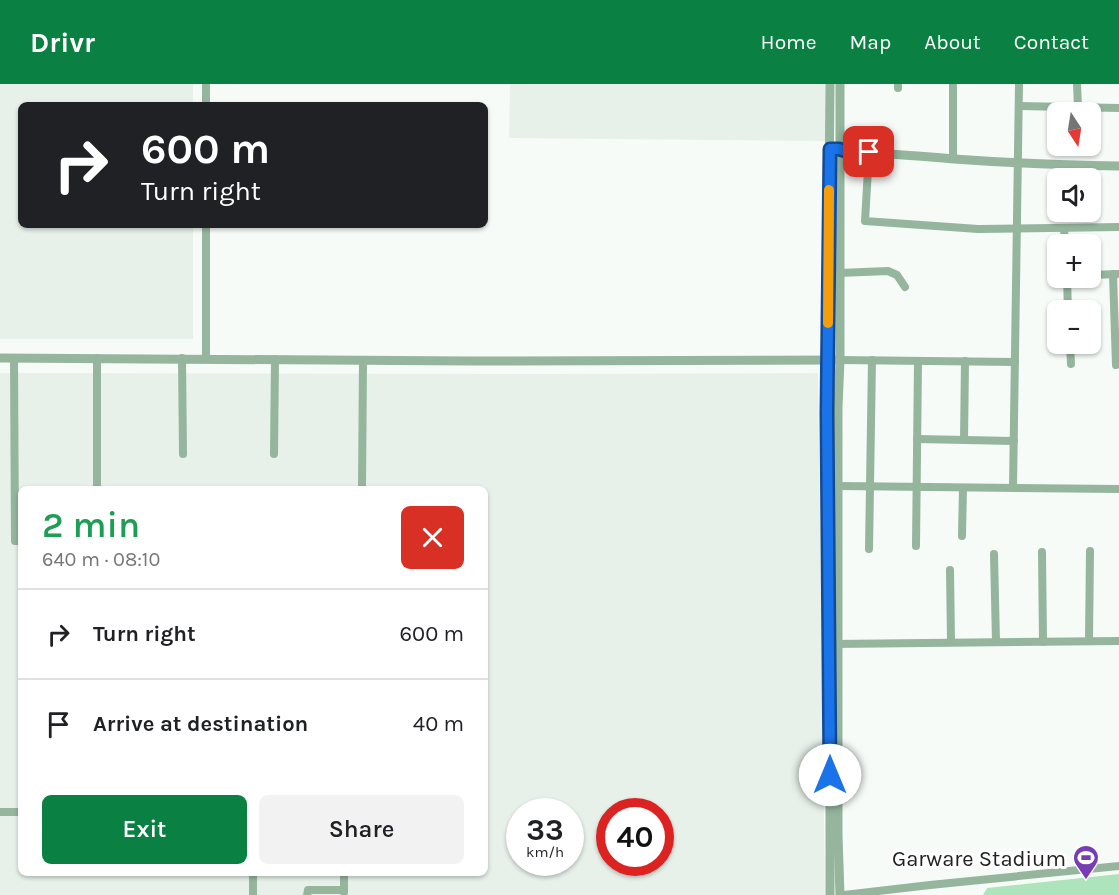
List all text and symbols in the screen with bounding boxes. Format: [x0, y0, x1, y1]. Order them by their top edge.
text: Drivr [30, 26, 95, 59]
text: Home [761, 30, 817, 54]
text: Map [850, 30, 891, 54]
text: About [924, 30, 981, 54]
text: Contact [1014, 30, 1089, 54]
north arrow [1047, 102, 1101, 156]
map controls [1047, 102, 1101, 354]
text: 600 m [141, 124, 270, 174]
icon: right [42, 126, 120, 204]
pin [843, 126, 894, 177]
icon: arrive [852, 135, 885, 168]
button: sound [1047, 168, 1101, 222]
text: Turn right [141, 175, 261, 207]
button: + [1047, 234, 1101, 288]
button: − [1047, 300, 1101, 354]
text: 2 min [42, 504, 140, 546]
button: close [401, 506, 464, 569]
text: 640 m · 08:10 [42, 548, 160, 571]
icon: right [42, 618, 75, 651]
text: Turn right [93, 621, 196, 647]
text: 600 m [399, 621, 464, 647]
icon: arrive [42, 708, 75, 741]
text: Arrive at destination [93, 711, 308, 737]
text: 40 m [413, 711, 464, 737]
position arrow [798, 743, 862, 807]
button: Exit [42, 795, 247, 864]
button: Share [259, 795, 464, 864]
speed limit sign: 40 [596, 798, 674, 876]
text: 33 [526, 812, 564, 848]
text: km/h [526, 843, 564, 861]
sports icon: Garware Stadium [1071, 843, 1101, 881]
place label: Garware Stadium [892, 846, 1066, 872]

